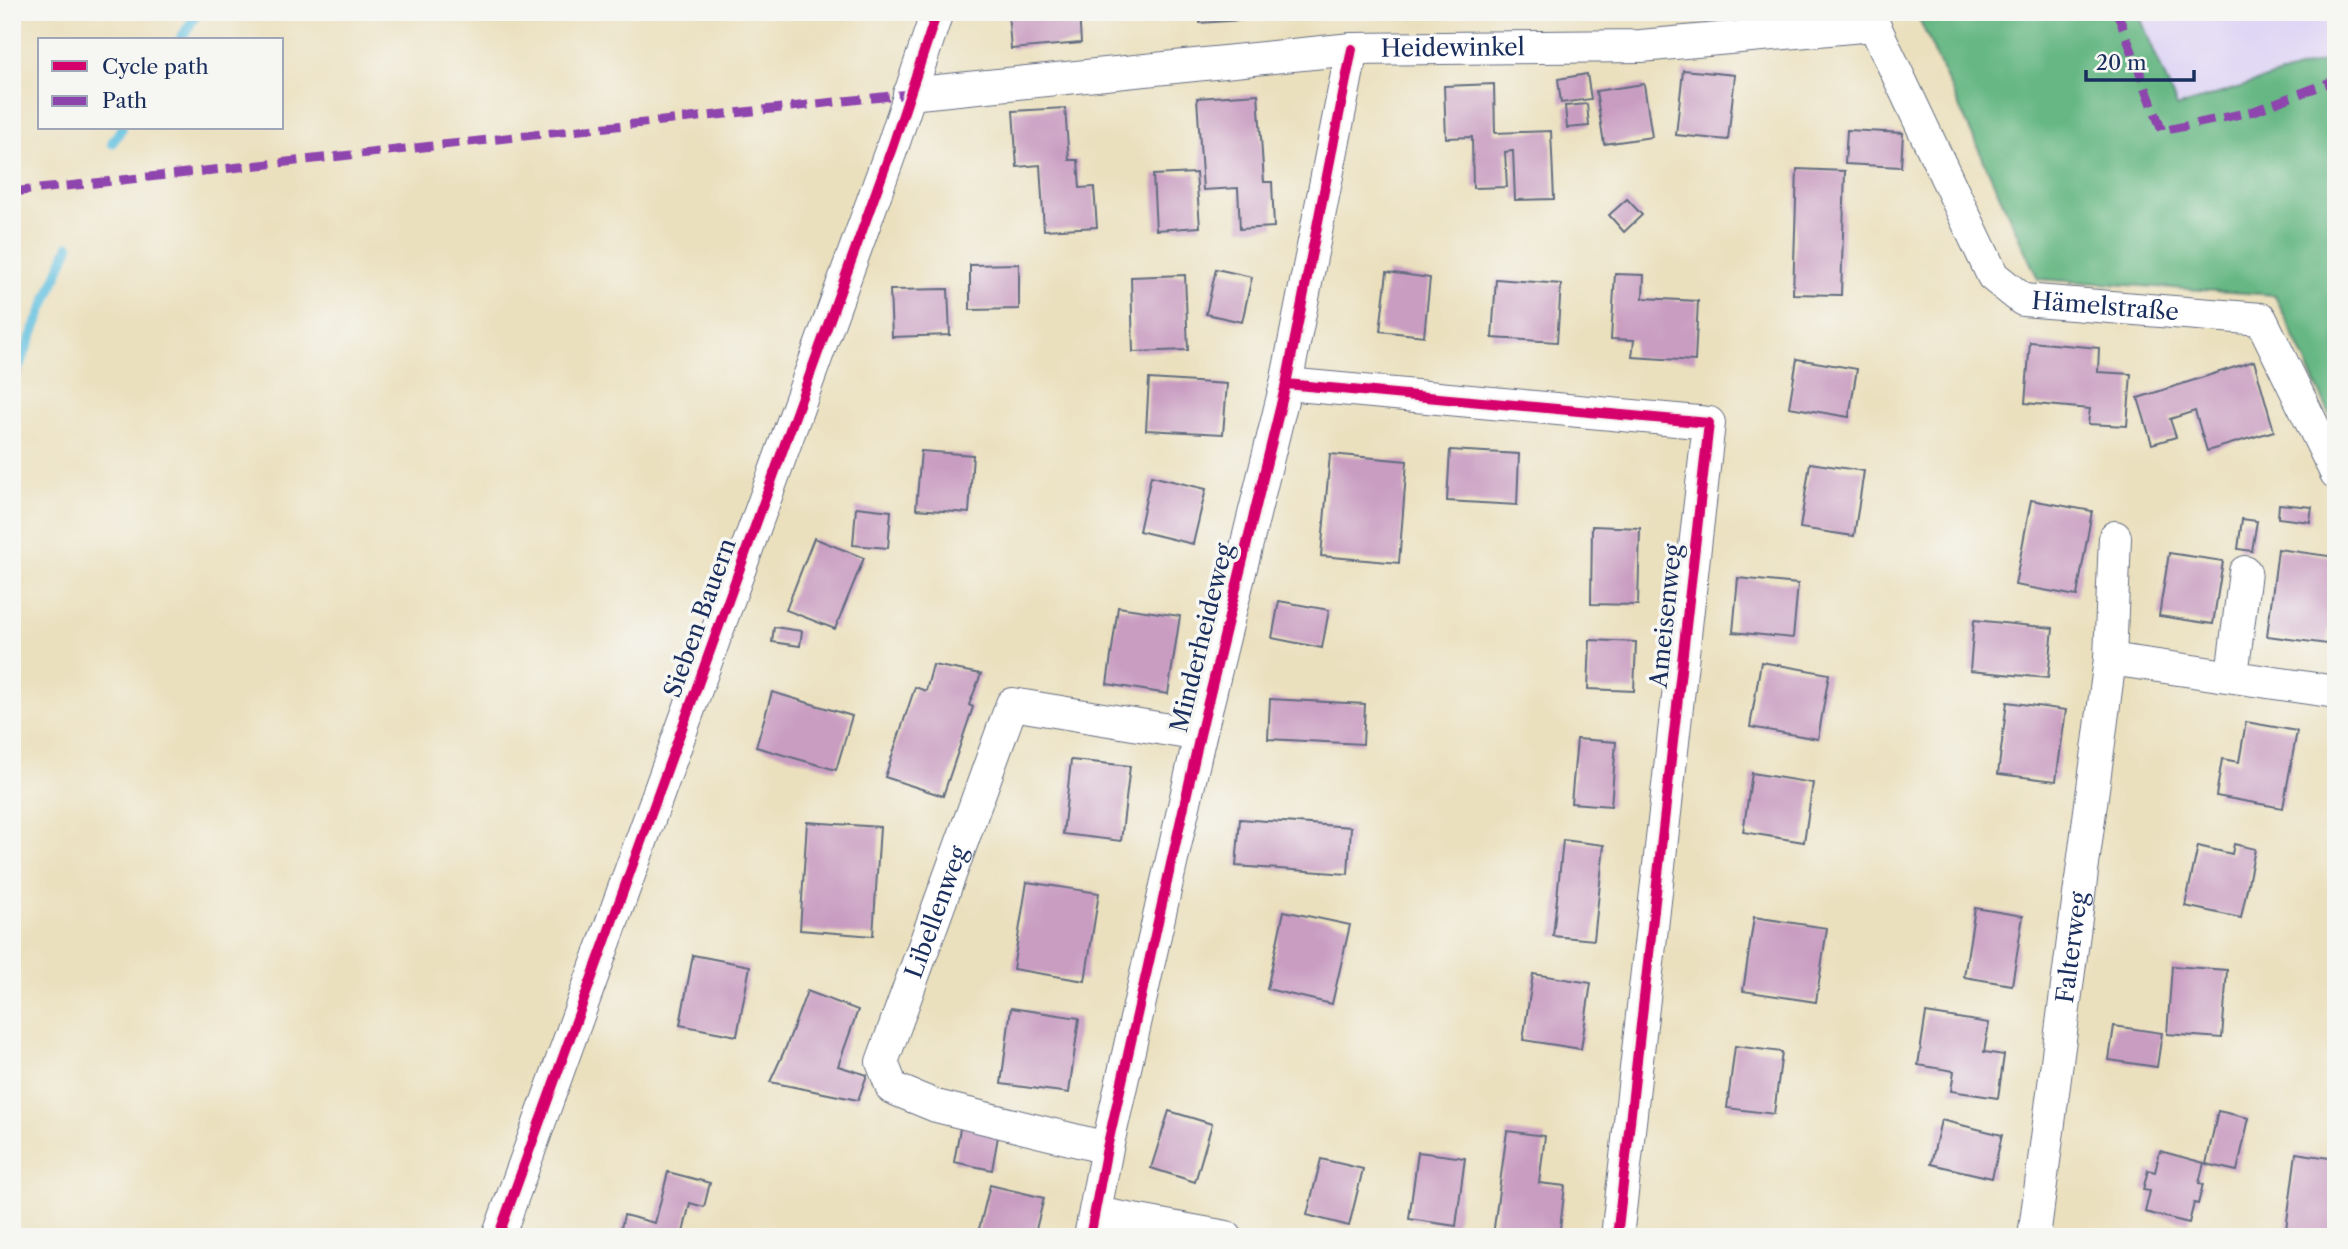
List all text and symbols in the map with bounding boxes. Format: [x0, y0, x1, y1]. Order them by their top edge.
street label: Heidewinkel [1380, 32, 1525, 63]
legend [38, 38, 284, 130]
scale bar [2086, 38, 2194, 82]
text: 20 m [2096, 50, 2147, 75]
text: Cycle path [102, 54, 209, 79]
text: Path [102, 88, 147, 113]
street label: Hämelstraße [2031, 286, 2180, 326]
street label: Sieben Bauern [657, 534, 742, 701]
street label: Minderheideweg [1164, 540, 1239, 735]
street label: Ameisenweg [1643, 542, 1688, 690]
street label: Libellenweg [899, 842, 973, 982]
street label: Falterweg [2050, 890, 2093, 1005]

